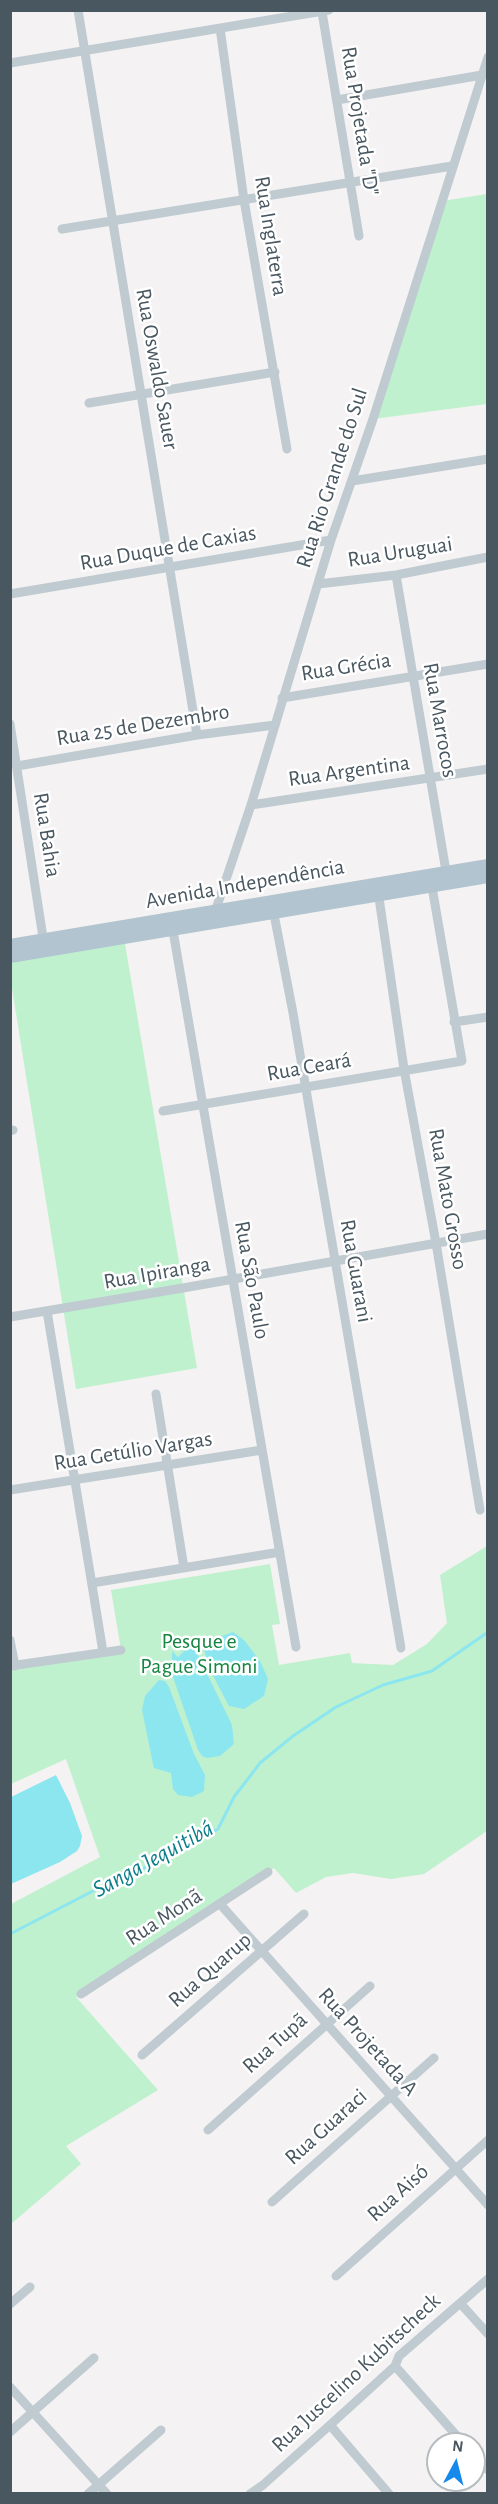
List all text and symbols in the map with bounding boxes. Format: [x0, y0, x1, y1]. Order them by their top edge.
street label: Rua Projetada "D" [335, 45, 385, 197]
street label: Rua Inglaterra [248, 174, 294, 298]
street label: Rua Oswaldo Sauer [130, 286, 184, 452]
street label: Rua Rio Grande do Sul [290, 385, 374, 571]
street label: Rua Duque de Caxias [78, 520, 258, 576]
street label: Rua Uruguai [346, 531, 454, 573]
street label: Rua Grécia [299, 647, 393, 687]
street label: Rua Marrocos [417, 660, 463, 780]
street label: Rua 25 de Dezembro [55, 698, 231, 752]
street label: Rua Argentina [287, 749, 411, 793]
street label: Rua Bahia [27, 791, 67, 879]
street label: Avenida Independência [144, 854, 346, 914]
street label: Rua Ceará [265, 1047, 353, 1087]
street label: Rua Mato Grosso [423, 1126, 473, 1272]
street label: Rua Guarani [334, 1217, 378, 1325]
street label: Rua São Paulo [229, 1219, 275, 1341]
street label: Rua Ipiranga [102, 1251, 212, 1295]
street label: Rua Getúlio Vargas [52, 1425, 214, 1477]
park label: Pesque e Pague Simoni [140, 1628, 258, 1680]
water label: Sanga Jequitibá [87, 1814, 219, 1904]
street label: Rua Monã [121, 1883, 207, 1951]
street label: Rua Quarup [163, 1927, 257, 2013]
street label: Rua Projetada A [312, 1982, 424, 2102]
street label: Rua Tupã [237, 2007, 313, 2079]
street label: Rua Guaraci [279, 2083, 373, 2171]
street label: Rua Aisó [362, 2159, 434, 2227]
street label: Rua Juscelino Kubitscheck [266, 2288, 446, 2458]
north arrow [426, 2432, 486, 2492]
text: N [451, 2438, 464, 2455]

